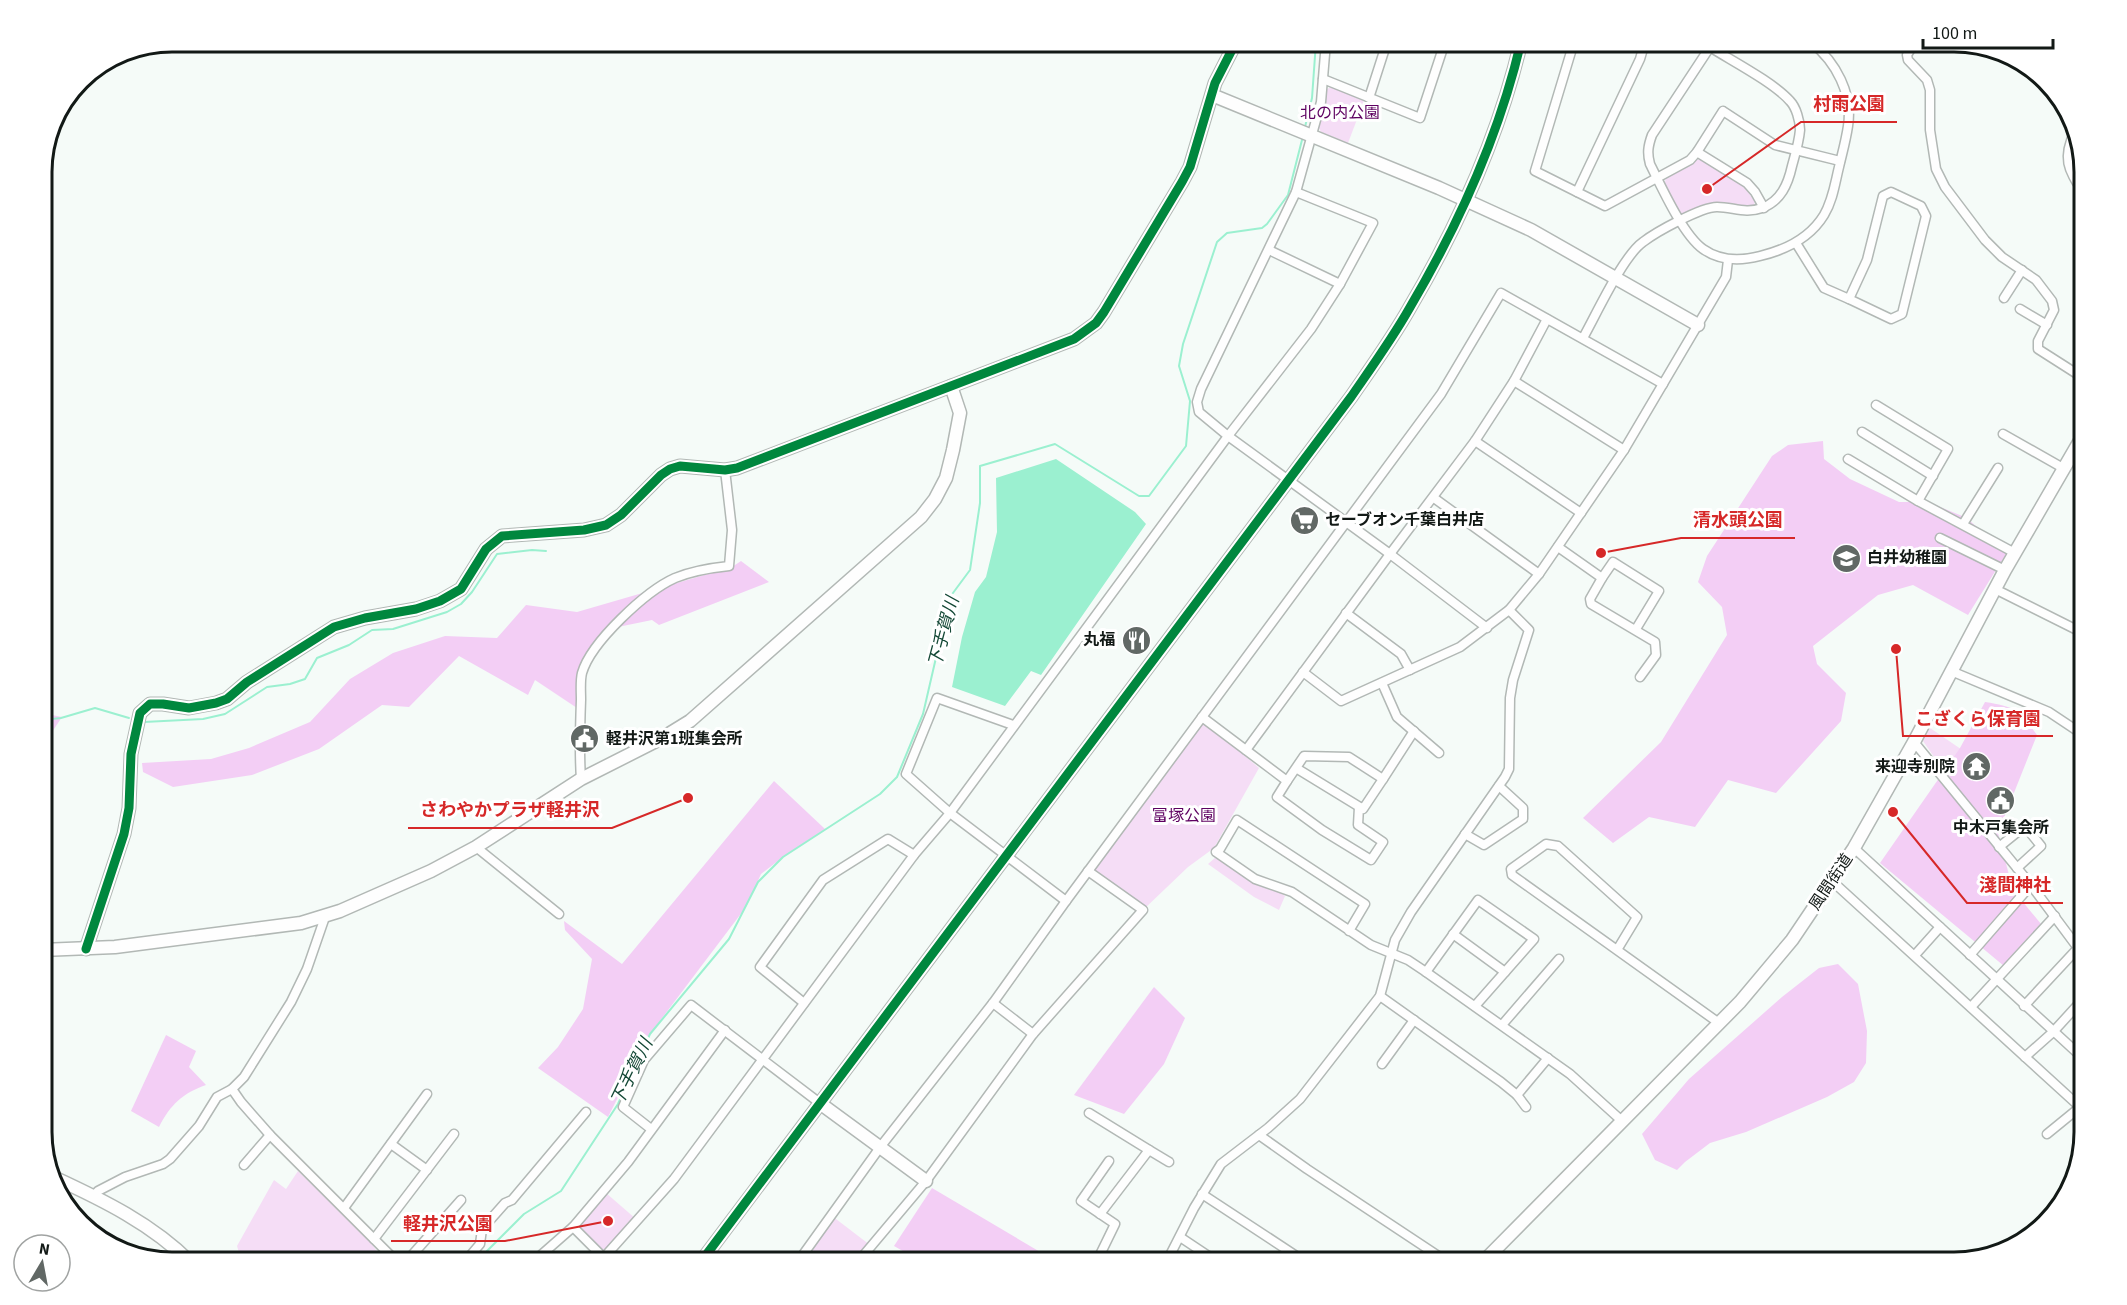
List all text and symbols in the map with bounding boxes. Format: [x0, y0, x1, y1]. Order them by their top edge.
scale bar [1923, 12, 2054, 50]
text: 100 m [1932, 21, 1977, 46]
callout: 村雨公園 [1801, 86, 1897, 122]
text: 村雨公園 [1813, 92, 1885, 117]
park label: 北の内公園 [1300, 102, 1380, 124]
callout: 清水頭公園 [1681, 502, 1795, 538]
supermarket icon: セーブオン千葉白井店 [1288, 504, 1320, 536]
text: 清水頭公園 [1693, 508, 1783, 533]
place label: セーブオン千葉白井店 [1325, 509, 1484, 531]
school or university icon: 白井幼稚園 [1830, 542, 1862, 574]
place label: 白井幼稚園 [1867, 547, 1947, 569]
water label: 下手賀川 [923, 592, 966, 670]
restaurant icon: 丸福 [1120, 624, 1152, 656]
place label: 丸福 [1083, 629, 1115, 651]
callout: こざくら保育園 [1903, 700, 2053, 736]
text: こざくら保育園 [1915, 707, 2041, 732]
public building icon: 軽井沢第1班集会所 [569, 723, 601, 755]
place label: 軽井沢第1班集会所 [606, 728, 742, 750]
temple icon: 来迎寺別院 [1960, 751, 1992, 783]
place label: 来迎寺別院 [1875, 756, 1955, 778]
public building icon: 中木戸集会所 [1985, 784, 2017, 816]
callout: さわやかプラザ軽井沢 [408, 792, 612, 828]
text: さわやかプラザ軽井沢 [420, 798, 600, 823]
park label: 富塚公園 [1152, 805, 1216, 827]
place label: 中木戸集会所 [1953, 817, 2049, 839]
street label: 風間街道 [1804, 849, 1858, 915]
callout: 淺間神社 [1967, 867, 2063, 903]
text: 淺間神社 [1979, 873, 2051, 898]
water label: 下手賀川 [605, 1032, 660, 1110]
callout: 軽井沢公園 [391, 1205, 505, 1241]
text: 軽井沢公園 [403, 1212, 493, 1237]
north arrow [12, 1233, 72, 1293]
text: N [37, 1237, 52, 1261]

